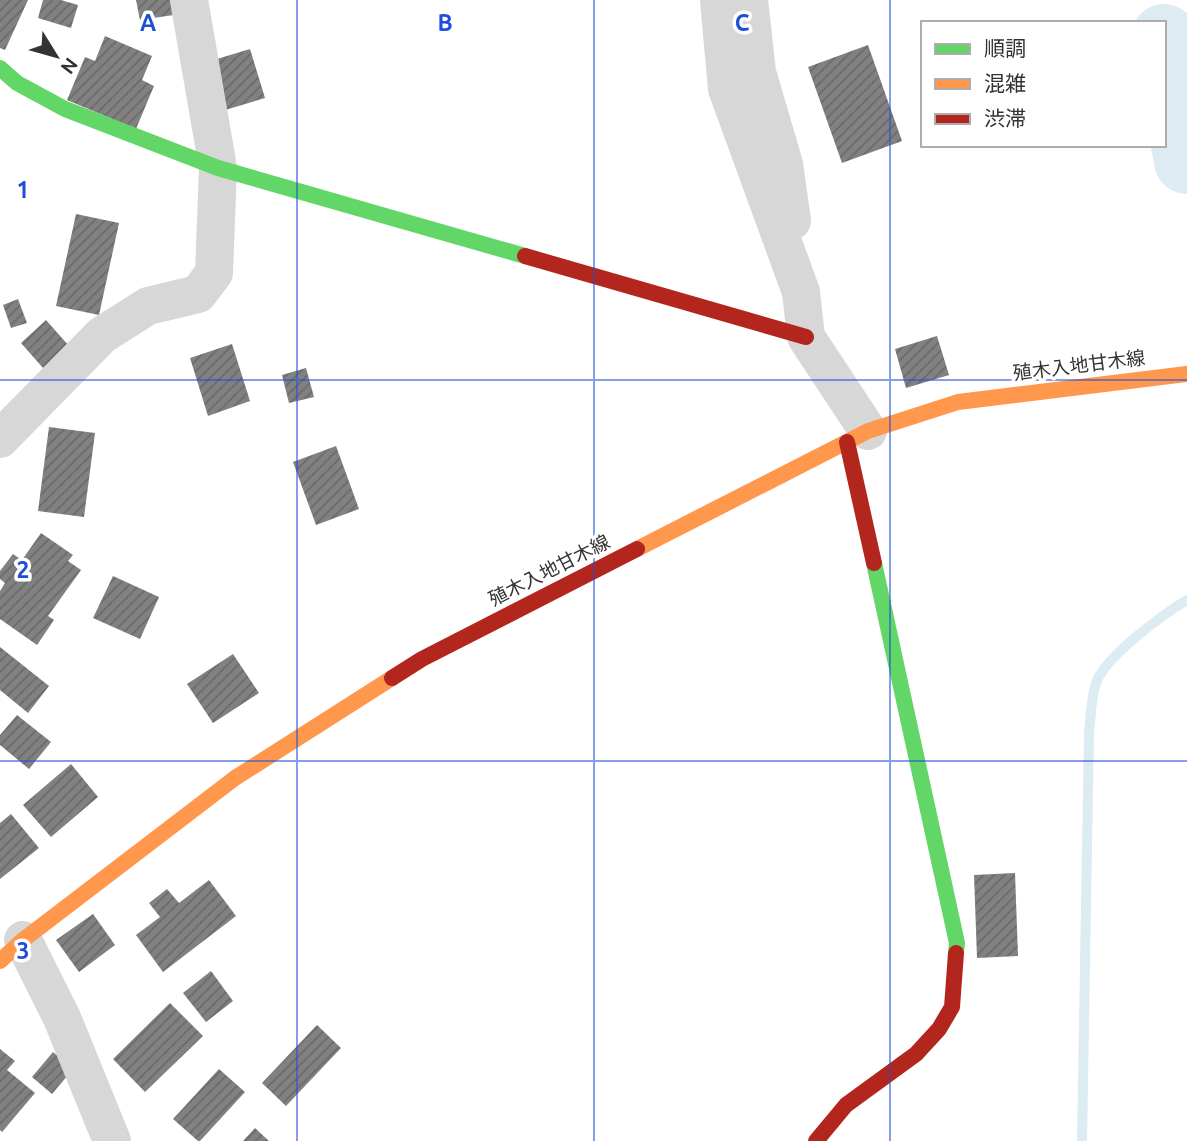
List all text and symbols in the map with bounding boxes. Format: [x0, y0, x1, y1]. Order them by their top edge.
text: A [140, 10, 156, 35]
text: B [437, 10, 453, 35]
text: C [735, 10, 750, 35]
north arrow [21, 21, 91, 91]
legend [921, 21, 1166, 147]
text: 順調 [984, 36, 1026, 60]
text: N [57, 54, 83, 79]
text: 混雑 [984, 71, 1026, 95]
text: 渋滞 [984, 106, 1026, 130]
text: 1 [17, 177, 29, 202]
street label: 殖木入地甘木線 [1012, 346, 1146, 384]
street label: 殖木入地甘木線 [485, 530, 613, 610]
text: 2 [17, 557, 29, 582]
text: 3 [17, 938, 29, 963]

